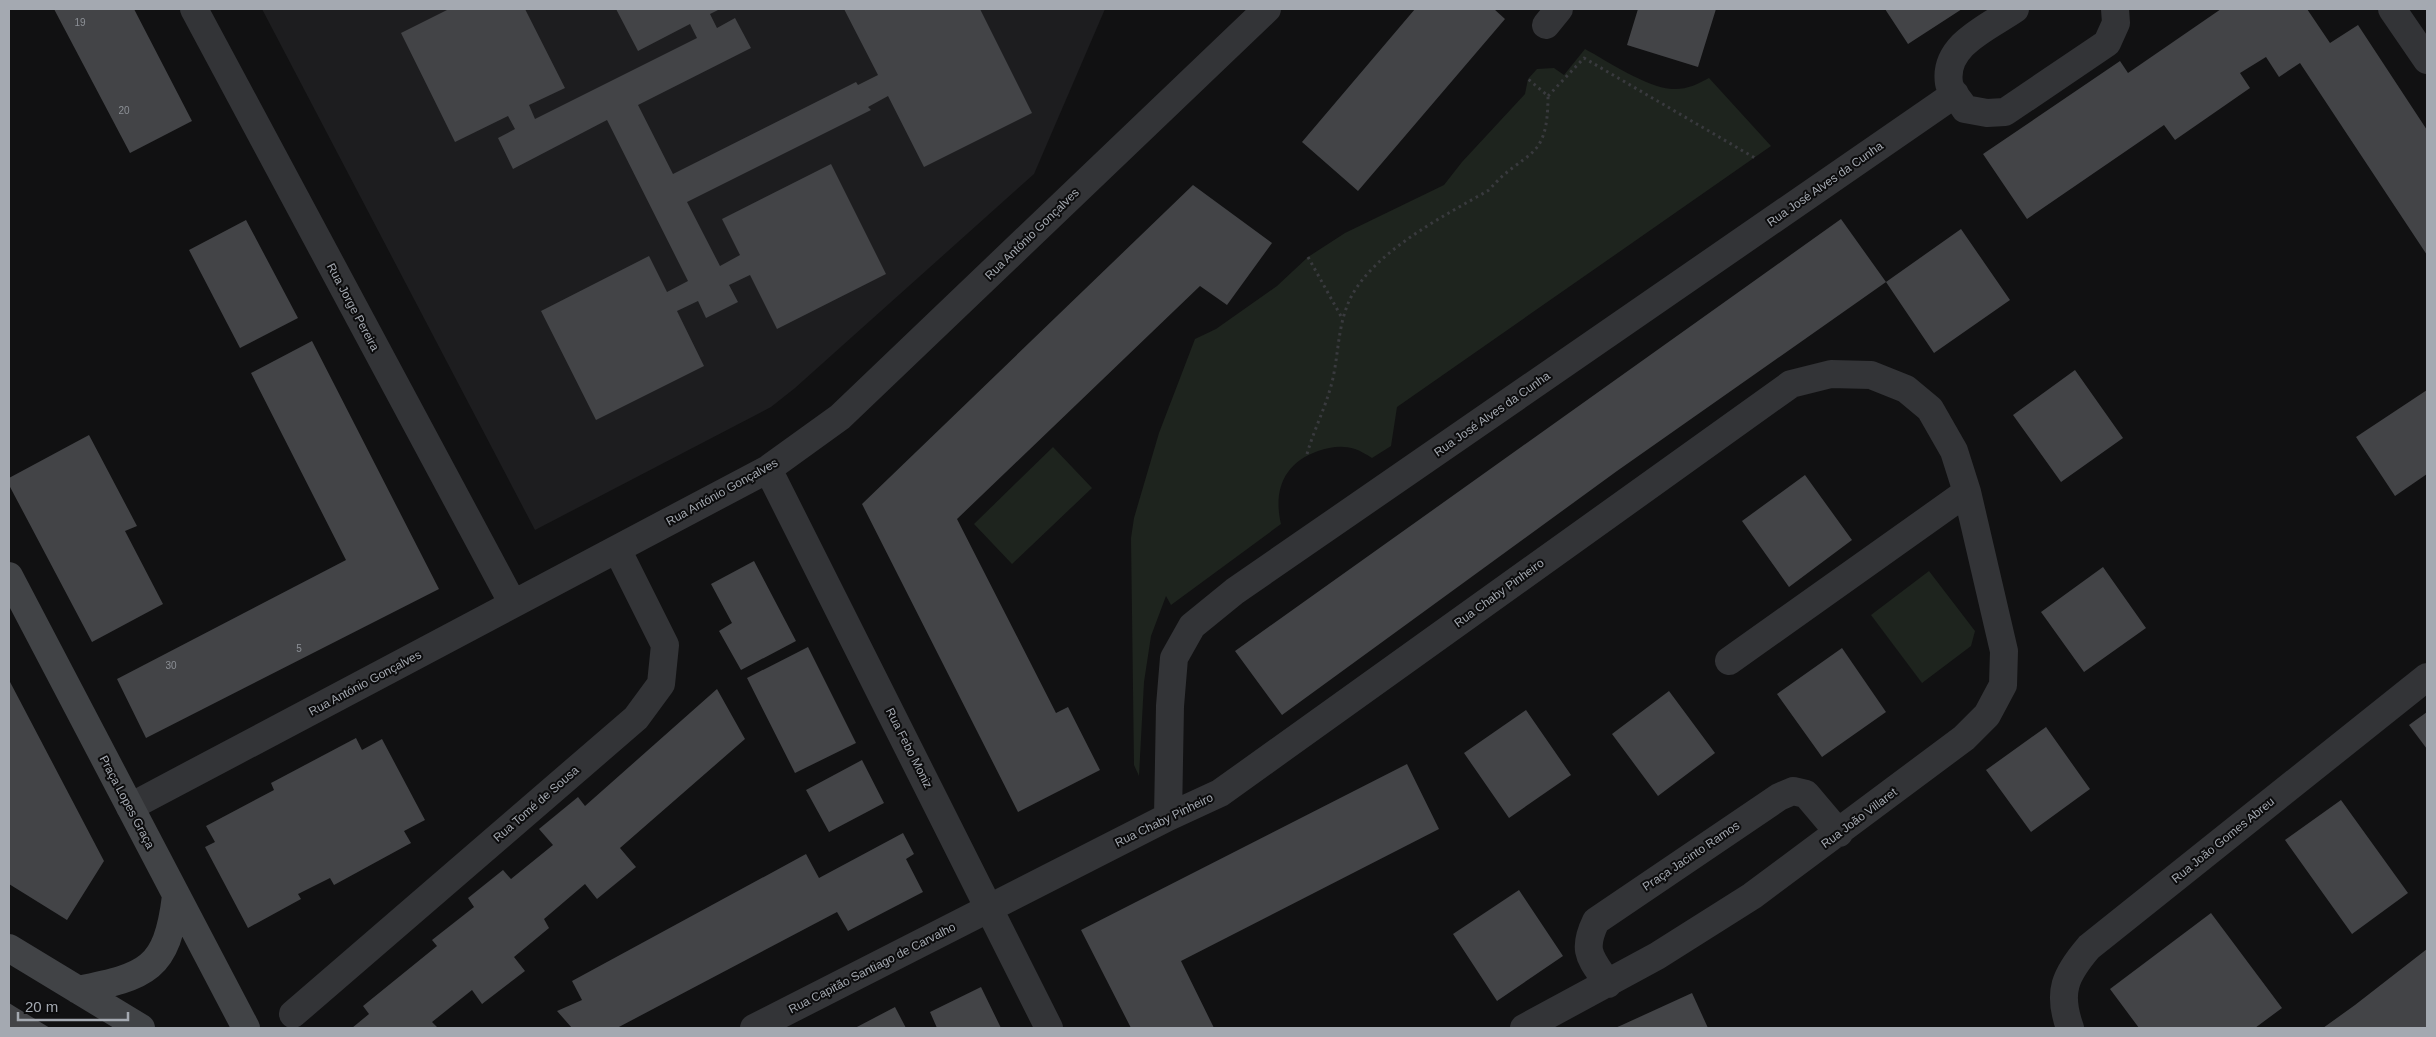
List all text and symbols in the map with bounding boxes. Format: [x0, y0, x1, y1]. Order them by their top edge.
house number: 19 [74, 17, 86, 28]
house number: 20 [118, 105, 130, 116]
street label: Rua José Alves da Cunha [1764, 138, 1886, 229]
street label: Rua António Gonçalves [982, 185, 1082, 283]
street label: Rua Jorge Pereira [324, 261, 382, 354]
street label: Rua José Alves da Cunha [1431, 368, 1553, 459]
street label: Rua António Gonçalves [664, 455, 780, 529]
street label: Rua Chaby Pinheiro [1451, 556, 1547, 630]
house number: 5 [296, 643, 302, 654]
street label: Rua António Gonçalves [306, 647, 424, 719]
house number: 30 [165, 660, 177, 671]
street label: Rua Febo Moniz [883, 706, 935, 790]
street label: Praça Lopes Graça [97, 753, 158, 851]
street label: Rua Tomé de Sousa [490, 763, 582, 845]
street label: Rua João Villaret [1818, 785, 1900, 851]
street label: Rua Chaby Pinheiro [1113, 790, 1216, 850]
street label: Rua João Gomes Abreu [2169, 794, 2277, 886]
street label: Praça Jacinto Ramos [1640, 818, 1742, 894]
street label: Rua Capitão Santiago de Carvalho [786, 920, 958, 1016]
scale bar [18, 990, 128, 1022]
text: 20 m [25, 998, 58, 1015]

